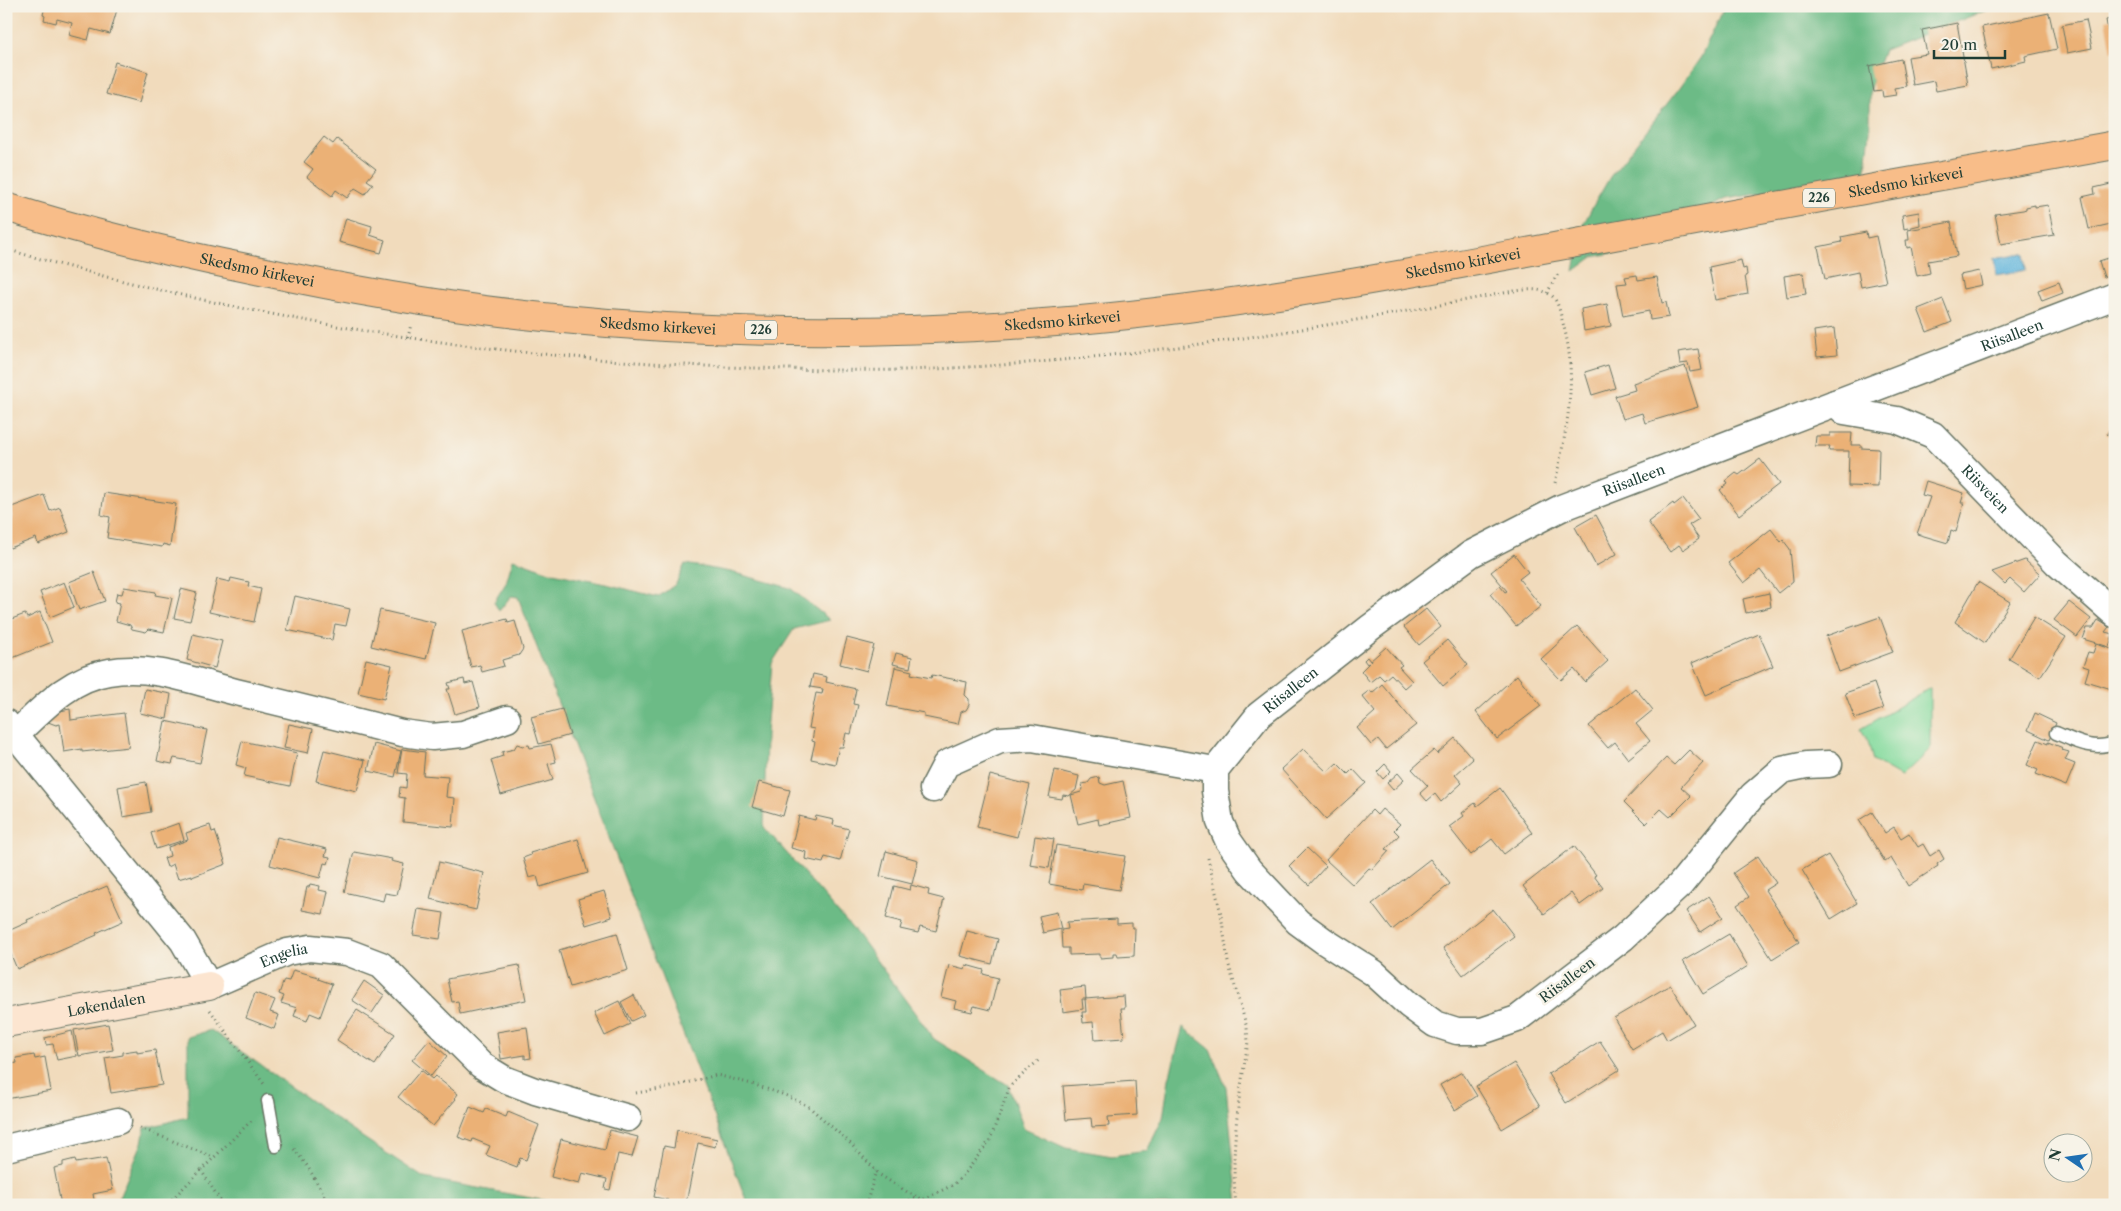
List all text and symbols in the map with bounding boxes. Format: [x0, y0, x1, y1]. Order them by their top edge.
scale bar [1934, 28, 2005, 60]
text: 20 m [1941, 35, 1977, 54]
street label: Skedsmo kirkevei [1847, 163, 1965, 202]
road number: 226 [1803, 188, 1835, 208]
street label: Skedsmo kirkevei [1404, 244, 1522, 283]
street label: Skedsmo kirkevei [198, 249, 316, 291]
street label: Skedsmo kirkevei [1004, 307, 1121, 335]
street label: Skedsmo kirkevei [599, 313, 716, 338]
street label: Riisalleen [1978, 315, 2046, 355]
road number: 226 [745, 320, 777, 340]
street label: Riisalleen [1600, 460, 1668, 500]
street label: Riisveien [1958, 461, 2013, 517]
street label: Riisalleen [1259, 663, 1322, 717]
street label: Engelia [257, 939, 310, 972]
street label: Riisalleen [1536, 953, 1599, 1007]
street label: Løkendalen [66, 989, 147, 1021]
north arrow [2044, 1134, 2094, 1184]
text: N [2045, 1147, 2065, 1163]

